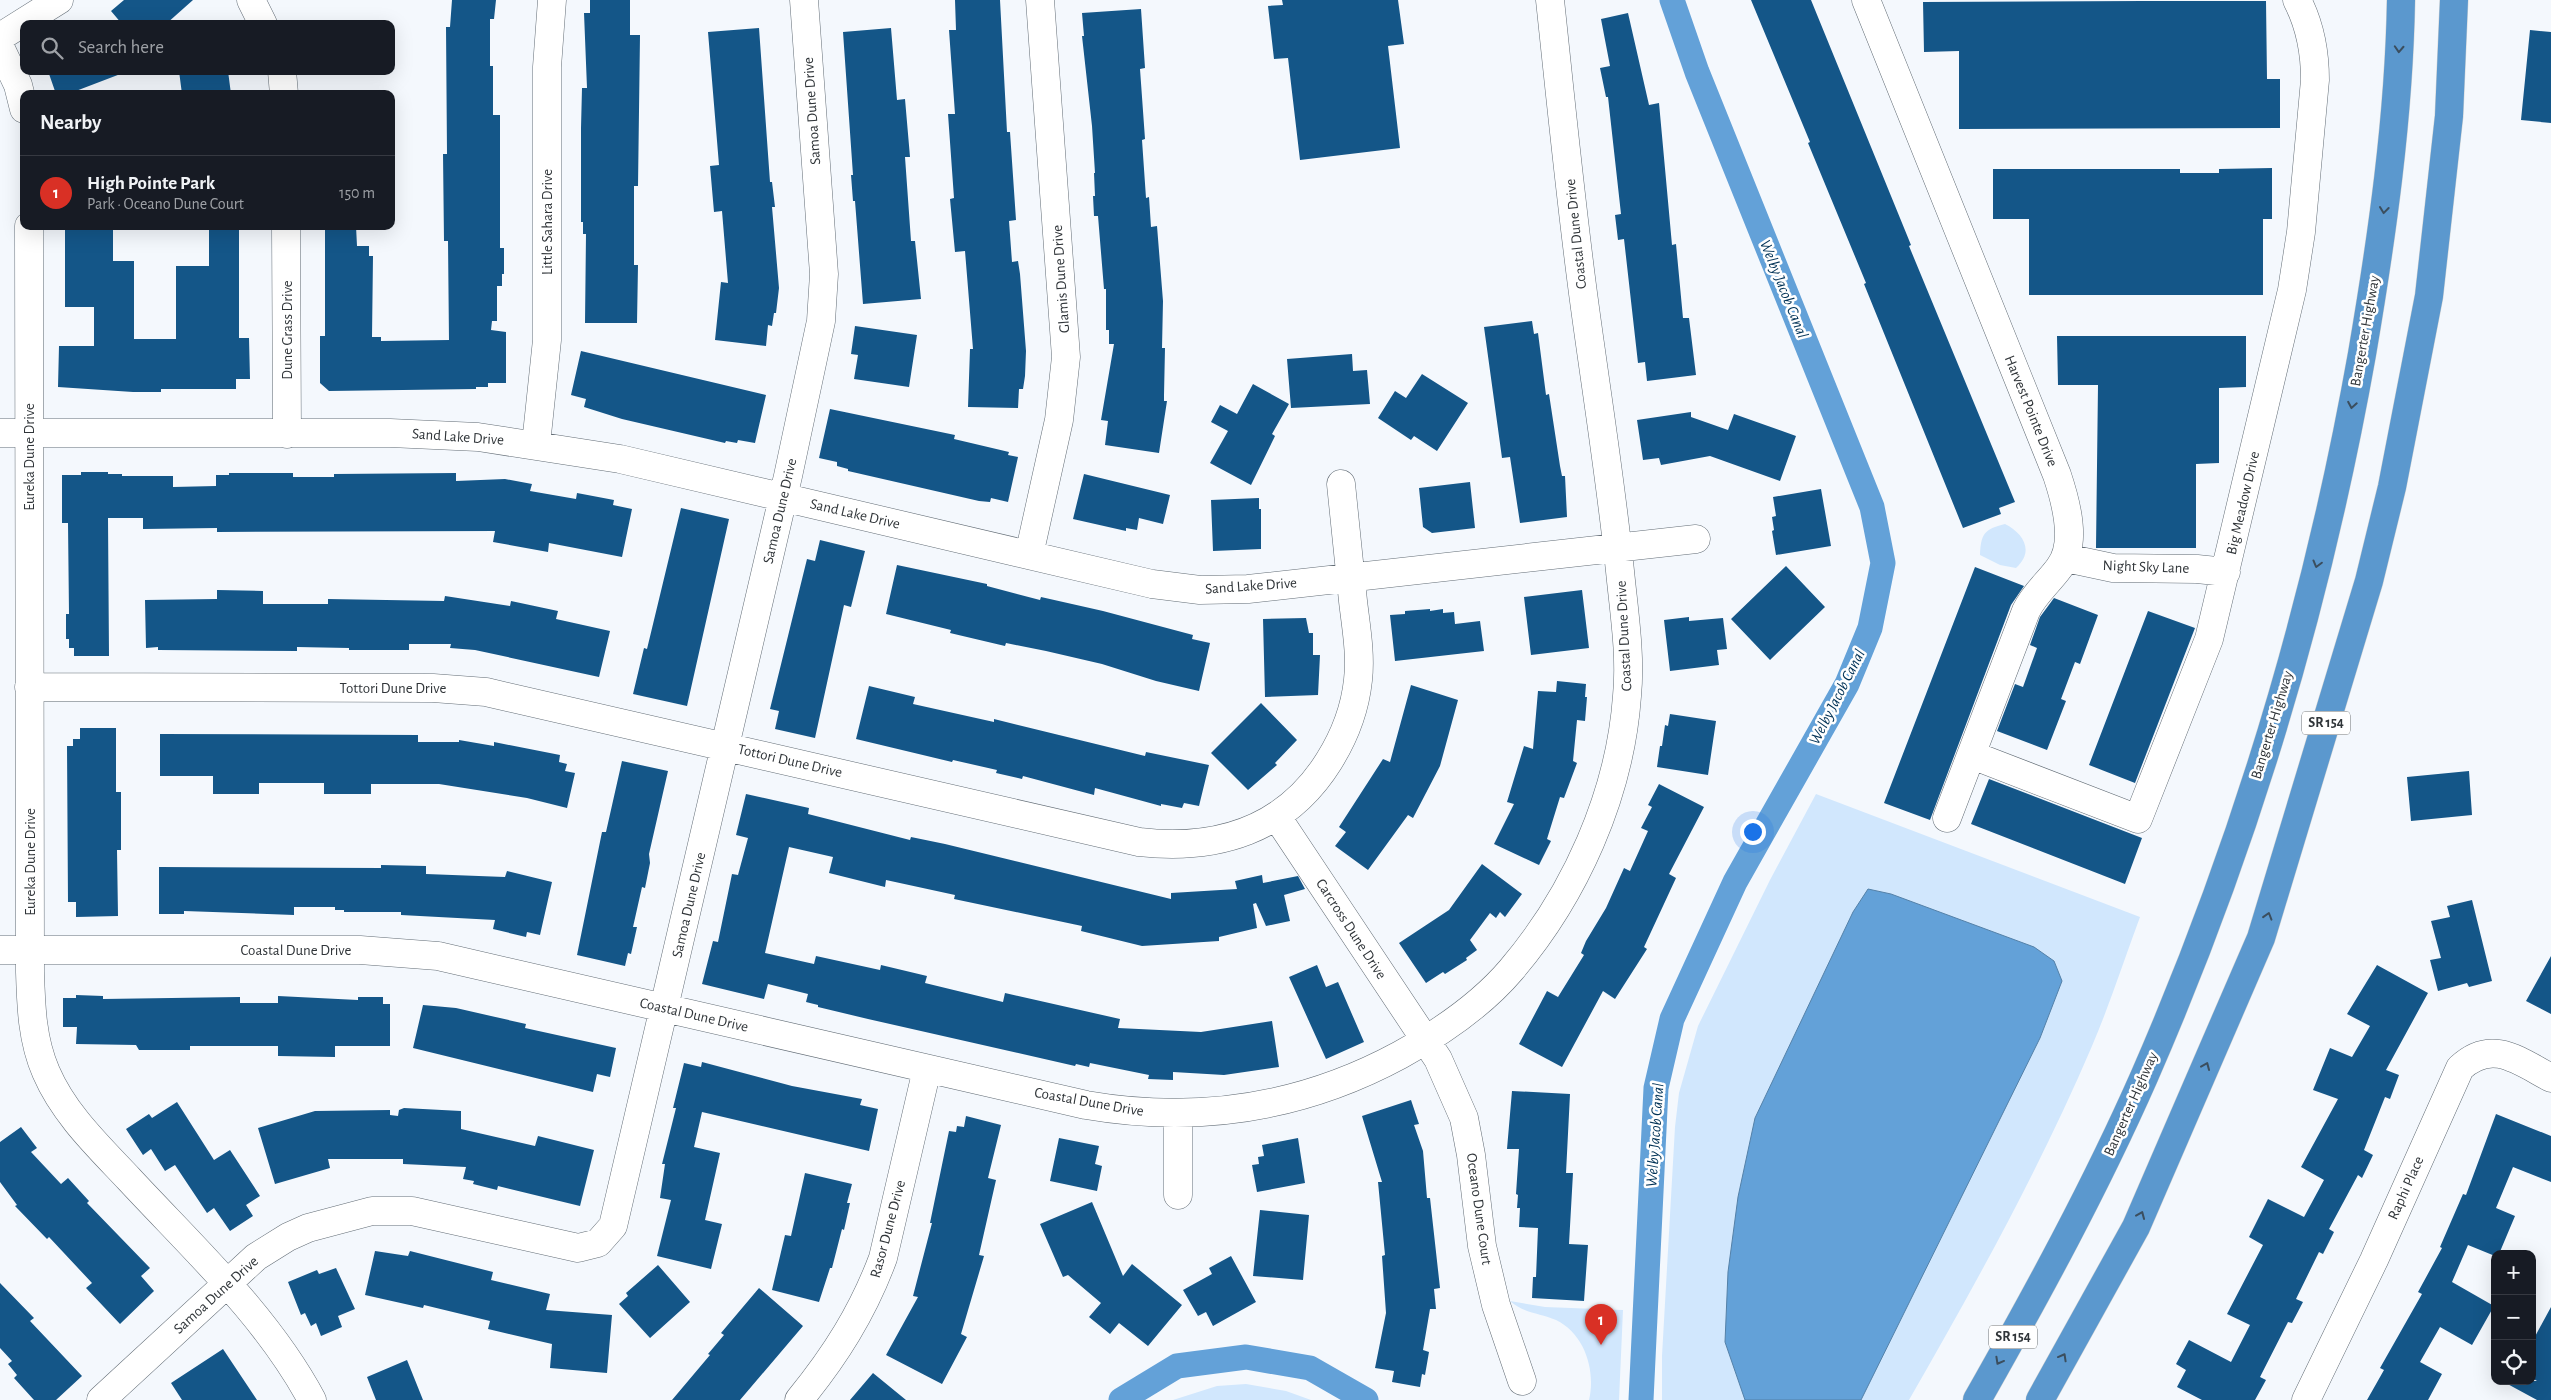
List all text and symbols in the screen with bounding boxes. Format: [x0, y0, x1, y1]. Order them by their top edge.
search box [20, 20, 395, 75]
icon: search [38, 34, 66, 62]
text: Search here [78, 38, 164, 57]
one-way arrow [2393, 45, 2404, 53]
street label: Samoa Dune Drive [801, 57, 823, 165]
text: Nearby [40, 112, 101, 133]
street label: Little Sahara Drive [540, 169, 555, 275]
text: High Pointe Park [87, 174, 215, 193]
street label: Coastal Dune Drive [1563, 178, 1589, 290]
text: 1 [53, 185, 59, 201]
text: 150 m [339, 185, 375, 201]
text: Park · Oceano Dune Court [87, 196, 244, 212]
one-way arrow [2379, 206, 2389, 215]
street label: Glamis Dune Drive [1050, 224, 1072, 334]
water label: Welby Jacob Canal [1757, 238, 1811, 340]
street label: Bangerter Highway [2348, 274, 2382, 388]
street label: Dune Grass Drive [280, 280, 295, 380]
street label: Harvest Pointe Drive [2002, 353, 2060, 469]
one-way arrow [2348, 401, 2358, 410]
street label: Eureka Dune Drive [22, 403, 37, 511]
street label: Sand Lake Drive [412, 426, 504, 448]
street label: Big Meadow Drive [2224, 450, 2262, 556]
street label: Samoa Dune Drive [761, 457, 799, 565]
street label: Sand Lake Drive [809, 496, 902, 532]
street label: Night Sky Lane [2102, 558, 2190, 576]
one-way arrow [2313, 559, 2323, 568]
street label: Sand Lake Drive [1205, 575, 1297, 597]
street label: Coastal Dune Drive [1614, 580, 1634, 692]
water label: Welby Jacob Canal [1806, 647, 1868, 747]
street label: Bangerter Highway [2248, 669, 2296, 781]
street label: Tottori Dune Drive [340, 681, 446, 696]
road number: SR 154 [2302, 711, 2350, 734]
street label: Tottori Dune Drive [736, 742, 844, 780]
street label: Eureka Dune Drive [23, 808, 38, 916]
your location [1740, 819, 1766, 845]
street label: Samoa Dune Drive [670, 851, 708, 959]
street label: Carcross Dune Drive [1313, 876, 1389, 982]
one-way arrow [2262, 912, 2272, 920]
street label: Coastal Dune Drive [241, 943, 351, 958]
street label: Coastal Dune Drive [638, 995, 750, 1035]
street label: Bangerter Highway [2101, 1049, 2161, 1158]
one-way arrow [2199, 1062, 2210, 1071]
water label: Welby Jacob Canal [1643, 1082, 1667, 1188]
street label: Coastal Dune Drive [1033, 1085, 1145, 1119]
street label: Oceano Dune Court [1464, 1152, 1494, 1266]
street label: Raphi Place [2385, 1154, 2427, 1222]
street label: Rasor Dune Drive [868, 1178, 908, 1280]
one-way arrow [2135, 1211, 2146, 1220]
map controls [2491, 1250, 2536, 1385]
button: + [2491, 1250, 2536, 1295]
street label: Samoa Dune Drive [171, 1253, 261, 1337]
button: − [2491, 1295, 2536, 1340]
pin: 1 [1585, 1304, 1617, 1345]
road number: SR 154 [1989, 1325, 2037, 1348]
button: locate [2491, 1340, 2536, 1385]
one-way arrow [2057, 1354, 2067, 1363]
one-way arrow [1995, 1356, 2005, 1365]

